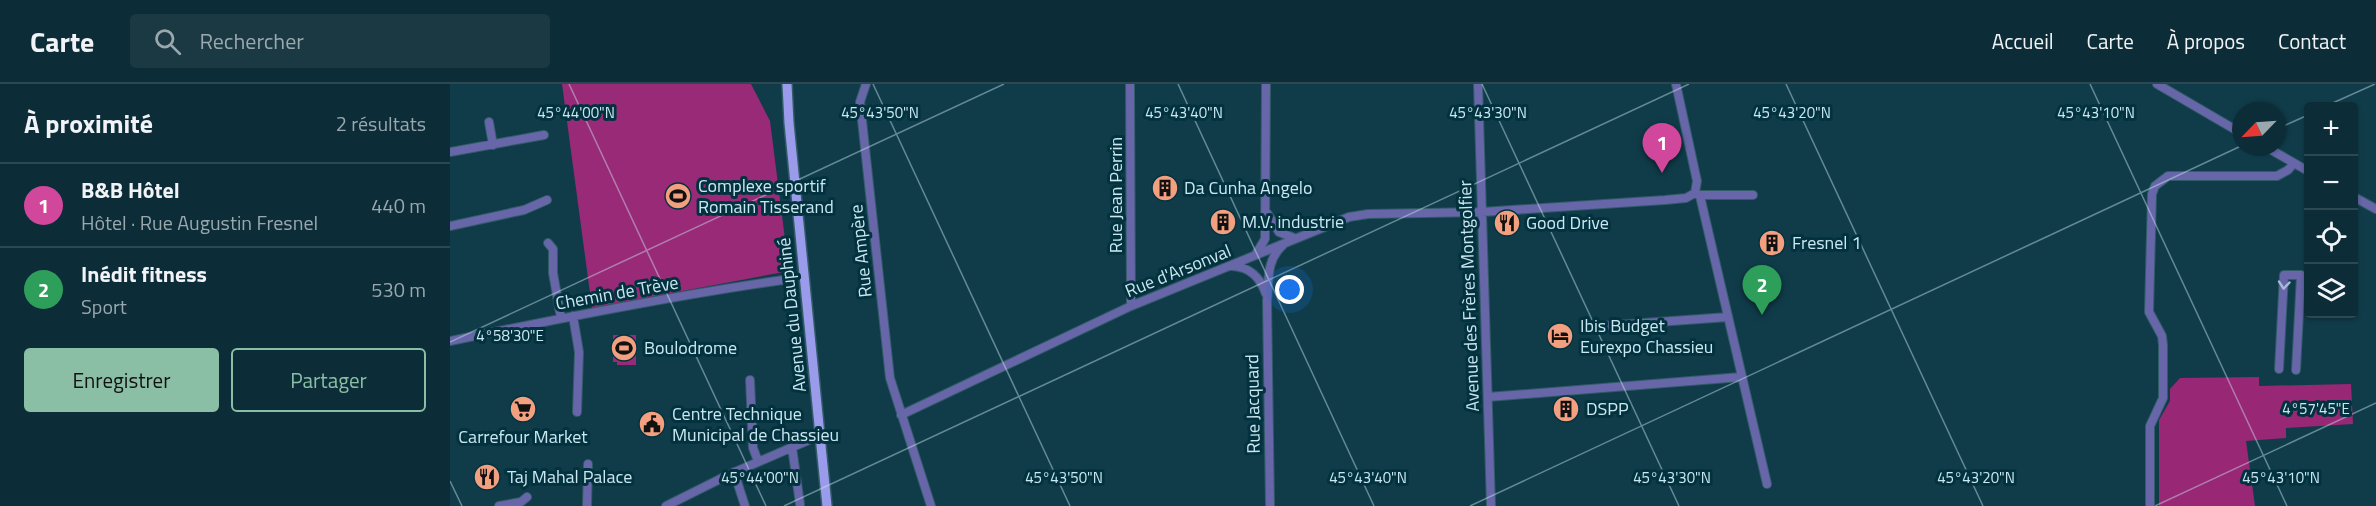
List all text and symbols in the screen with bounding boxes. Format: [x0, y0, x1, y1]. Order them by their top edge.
search box [130, 14, 550, 68]
text: Carte [30, 20, 94, 63]
text: Rechercher [199, 24, 304, 58]
icon: search [151, 25, 184, 58]
text: Accueil [1992, 25, 2054, 57]
text: Carte [2087, 25, 2134, 57]
text: À propos [2167, 25, 2245, 57]
text: Contact [2278, 25, 2346, 57]
text: 45°44'00"N [537, 101, 615, 124]
text: 45°43'50"N [841, 101, 919, 124]
text: 45°43'40"N [1145, 101, 1223, 124]
text: 45°43'30"N [1449, 101, 1527, 124]
text: 45°43'20"N [1753, 101, 1831, 124]
text: 45°43'10"N [2057, 101, 2135, 124]
north arrow [2232, 102, 2286, 156]
map controls [2304, 102, 2358, 318]
button: + [2304, 102, 2358, 156]
text: À proximité [24, 104, 153, 143]
text: 2 résultats [336, 108, 426, 139]
pin: 1 [1642, 124, 1682, 173]
street label: Rue Jean Perrin [1102, 137, 1129, 253]
button: − [2304, 156, 2358, 210]
place label: Complexe sportif Romain Tisserand [698, 172, 834, 220]
text: B&B Hôtel [81, 173, 180, 207]
building icon: Da Cunha Angelo [1150, 173, 1180, 203]
place label: Da Cunha Angelo [1184, 174, 1312, 201]
street label: Avenue des Frères Montgolfier [1451, 180, 1486, 412]
sports icon: Complexe sportif Romain Tisserand [663, 181, 693, 211]
text: 1 [38, 190, 49, 221]
text: 440 m [371, 190, 426, 221]
street label: Rue Ampère [842, 203, 879, 299]
text: Hôtel · Rue Augustin Fresnel [81, 207, 318, 238]
building icon: M.V. industrie [1208, 207, 1238, 237]
place label: M.V. industrie [1242, 208, 1344, 235]
restaurant icon: Good Drive [1492, 208, 1522, 238]
place label: Good Drive [1526, 209, 1609, 236]
button: locate [2304, 210, 2358, 264]
building icon: Fresnel 1 [1757, 228, 1787, 258]
place label: Fresnel 1 [1792, 229, 1862, 256]
street label: Avenue du Dauphiné [770, 236, 813, 394]
street label: Rue d'Arsonval [1121, 237, 1235, 304]
text: Inédit fitness [81, 257, 207, 291]
button: layers [2304, 264, 2358, 318]
pin: 2 [1742, 266, 1782, 315]
street label: Chemin de Trève [553, 268, 680, 317]
text: 2 [38, 274, 49, 305]
text: 530 m [371, 274, 426, 305]
your location [1275, 275, 1304, 304]
one-way arrow [2278, 280, 2291, 290]
text: Sport [81, 291, 127, 322]
place label: Ibis Budget Eurexpo Chassieu [1580, 312, 1713, 360]
hotel icon: Ibis Budget Eurexpo Chassieu [1545, 321, 1575, 351]
text: 4°58'30"E [476, 324, 544, 347]
sports icon: Boulodrome [609, 333, 639, 363]
place label: Boulodrome [644, 334, 737, 361]
button: Enregistrer [24, 348, 219, 412]
button: Partager [231, 348, 426, 412]
street label: Rue Jacquard [1238, 354, 1267, 454]
supermarket icon: Carrefour Market [508, 394, 538, 424]
building icon: DSPP [1551, 394, 1581, 424]
place label: DSPP [1586, 395, 1629, 422]
text: 4°57'45"E [2282, 397, 2350, 420]
place label: Centre Technique Municipal de Chassieu [672, 400, 839, 448]
public building icon: Centre Technique Municipal de Chassieu [637, 409, 667, 439]
place label: Carrefour Market [458, 423, 588, 450]
restaurant icon: Taj Mahal Palace [472, 462, 502, 492]
place label: Taj Mahal Palace [507, 463, 632, 490]
text: 45°44'00"N [721, 466, 799, 489]
text: 45°43'50"N [1025, 466, 1103, 489]
text: 45°43'40"N [1329, 466, 1407, 489]
text: 45°43'30"N [1633, 466, 1711, 489]
text: 45°43'20"N [1937, 466, 2015, 489]
text: 45°43'10"N [2242, 466, 2320, 489]

